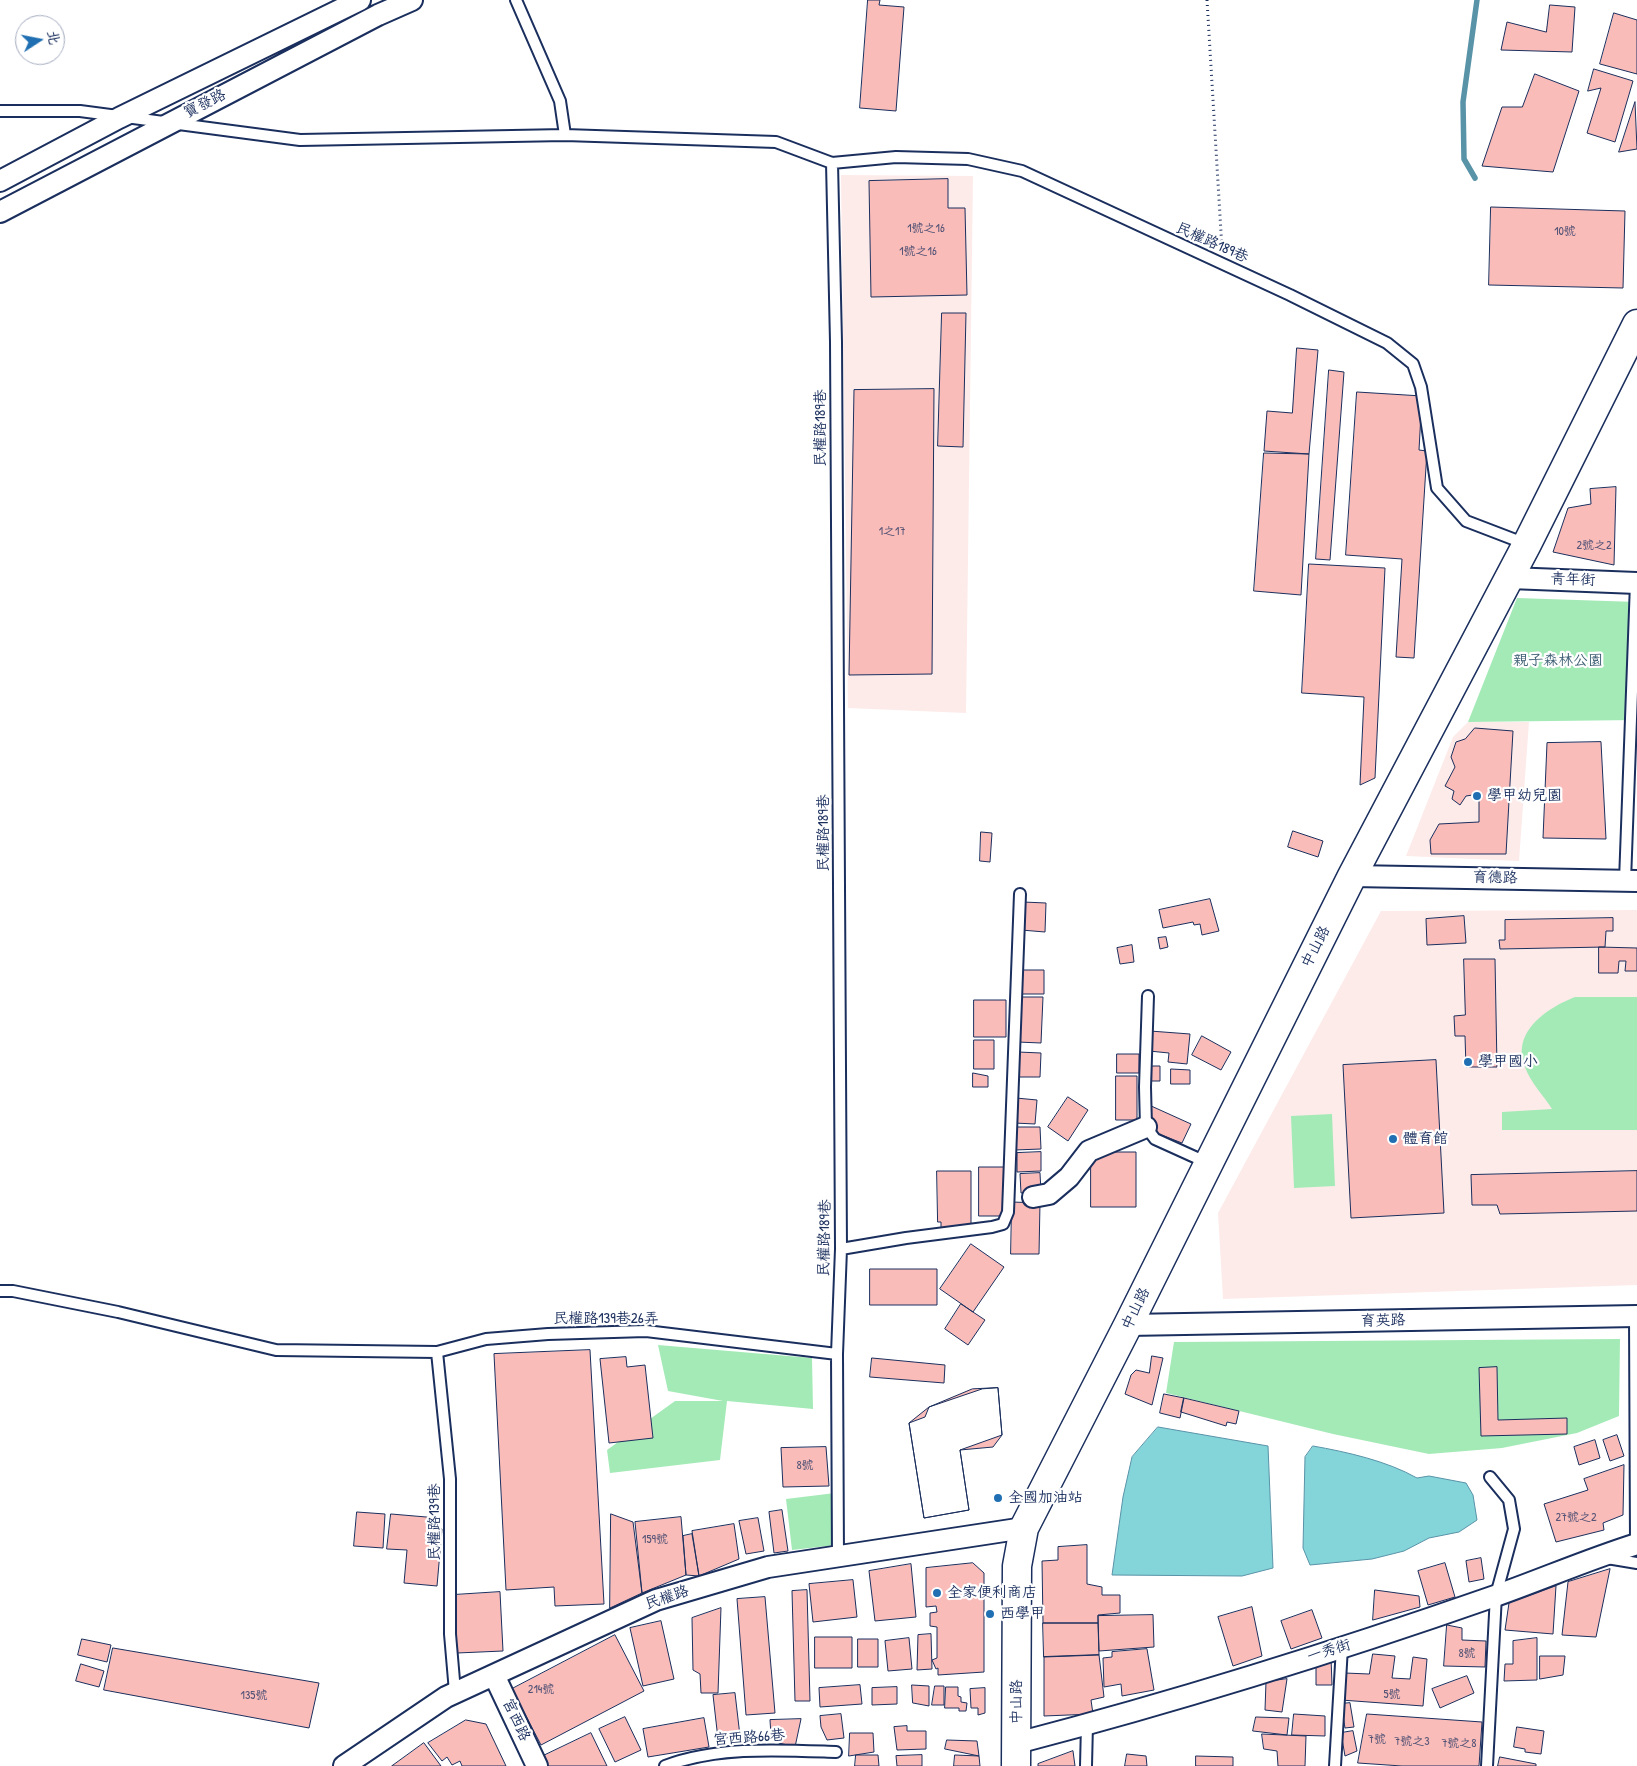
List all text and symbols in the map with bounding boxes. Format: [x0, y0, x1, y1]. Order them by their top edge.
north arrow [15, 15, 65, 65]
text: 北 [44, 29, 65, 46]
street label: 寶發路 [181, 86, 229, 122]
street label: 民權路189巷 [1173, 219, 1251, 267]
house number: 1號之16 [907, 222, 945, 236]
house number: 10號 [1554, 225, 1576, 239]
house number: 1號之16 [899, 245, 937, 259]
street label: 民權路189巷 [812, 389, 830, 467]
house number: 1之17 [879, 525, 905, 539]
house number: 2號之2 [1576, 539, 1612, 553]
street label: 青年街 [1550, 570, 1596, 590]
park label: 親子森林公園 [1513, 652, 1603, 670]
place label: 學甲幼兒園 [1487, 787, 1562, 805]
marker: 學甲幼兒園 [1471, 790, 1483, 802]
street label: 民權路189巷 [815, 794, 833, 872]
street label: 育德路 [1472, 869, 1518, 887]
street label: 中山路 [1298, 923, 1334, 971]
place label: 學甲國小 [1478, 1053, 1538, 1071]
marker: 學甲國小 [1462, 1056, 1474, 1068]
place label: 體育館 [1403, 1130, 1448, 1148]
marker: 體育館 [1387, 1133, 1399, 1145]
street label: 民權路189巷 [815, 1199, 835, 1277]
street label: 中山路 [1118, 1285, 1154, 1333]
street label: 民權路139巷26弄 [553, 1310, 659, 1328]
street label: 育英路 [1360, 1312, 1406, 1330]
house number: 8號 [796, 1459, 814, 1473]
street label: 民權路139巷 [426, 1483, 444, 1561]
place label: 全國加油站 [1008, 1489, 1083, 1507]
marker: 全國加油站 [992, 1492, 1004, 1504]
house number: 27號之2 [1555, 1511, 1597, 1525]
house number: 159號 [642, 1533, 668, 1547]
street label: 民權路 [643, 1582, 691, 1614]
place label: 全家便利商店 [947, 1584, 1037, 1602]
marker: 全家便利商店 [931, 1587, 943, 1599]
place label: 西學甲 [1000, 1605, 1045, 1623]
marker: 西學甲 [984, 1608, 996, 1620]
street label: 一秀街 [1305, 1636, 1353, 1666]
house number: 8號 [1458, 1647, 1476, 1661]
street label: 中山路 [1008, 1680, 1026, 1724]
house number: 214號 [528, 1683, 554, 1697]
house number: 5號 [1383, 1688, 1401, 1702]
house number: 135號 [241, 1689, 267, 1703]
street label: 宮西路 [498, 1696, 534, 1744]
street label: 宮西路66巷 [712, 1727, 786, 1749]
house number: 7號 [1368, 1733, 1386, 1747]
house number: 7號之3 [1394, 1735, 1430, 1749]
house number: 7號之8 [1441, 1737, 1477, 1751]

